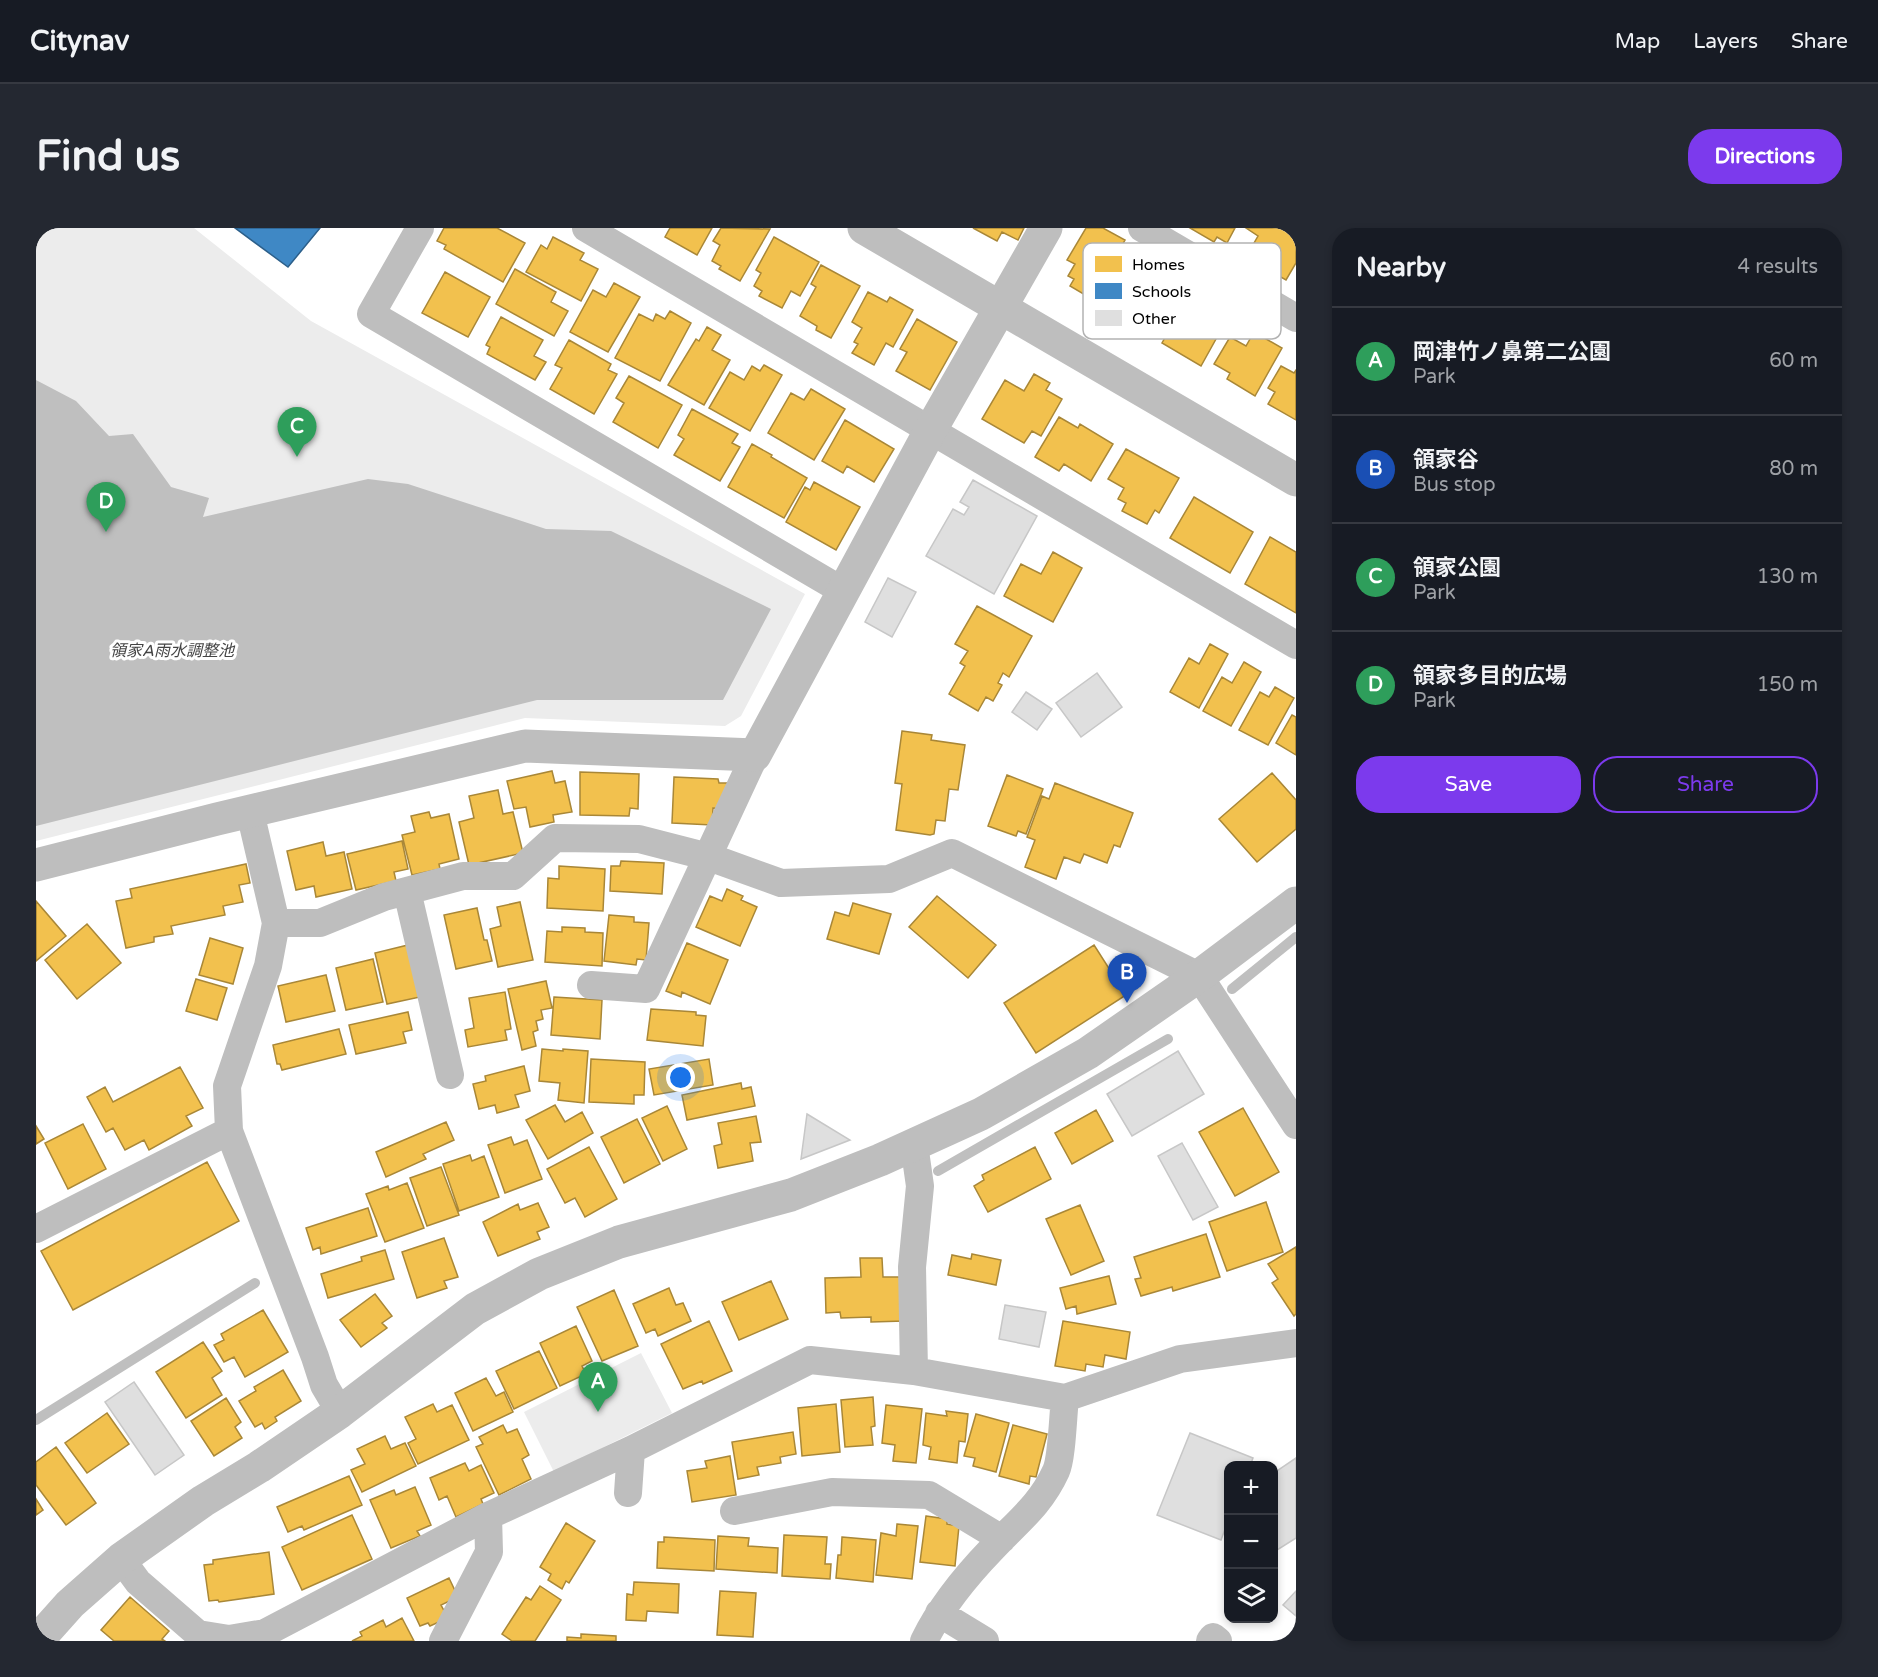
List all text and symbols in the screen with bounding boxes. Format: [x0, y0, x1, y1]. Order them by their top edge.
text: Citynav [30, 24, 129, 58]
text: Map [1615, 29, 1660, 54]
text: Layers [1693, 29, 1758, 54]
text: Share [1791, 29, 1848, 54]
button: Directions [1688, 129, 1842, 184]
text: Find us [36, 131, 180, 182]
legend [1083, 243, 1281, 339]
text: Nearby [1356, 252, 1446, 283]
text: Homes [1132, 255, 1185, 275]
text: 4 results [1738, 255, 1818, 279]
text: Schools [1132, 282, 1191, 302]
text: Other [1132, 309, 1177, 329]
text: 岡津竹ノ鼻第二公園 [1413, 339, 1611, 365]
text: A [1368, 349, 1383, 373]
text: 60 m [1769, 349, 1818, 373]
text: Park [1413, 365, 1456, 389]
pin: C [278, 408, 316, 457]
text: 領家谷 [1413, 447, 1479, 473]
text: B [1369, 457, 1382, 481]
text: 80 m [1769, 457, 1818, 481]
text: Bus stop [1413, 473, 1496, 497]
pin: D [86, 482, 126, 532]
text: 領家公園 [1413, 555, 1501, 581]
text: C [1369, 565, 1382, 589]
text: 130 m [1757, 565, 1818, 589]
text: Park [1413, 581, 1456, 605]
water label: 領家A雨水調整池 [110, 641, 236, 661]
text: 領家多目的広場 [1413, 663, 1567, 689]
text: D [1368, 673, 1383, 697]
text: 150 m [1757, 673, 1818, 697]
text: Park [1413, 689, 1456, 713]
button: Save [1356, 756, 1581, 813]
button: Share [1593, 756, 1818, 813]
pin: B [1108, 954, 1146, 1003]
your location [666, 1063, 695, 1092]
pin: A [578, 1362, 618, 1412]
map controls [1224, 1461, 1278, 1623]
button: + [1224, 1461, 1278, 1515]
button: − [1224, 1515, 1278, 1569]
button: layers [1224, 1569, 1278, 1623]

